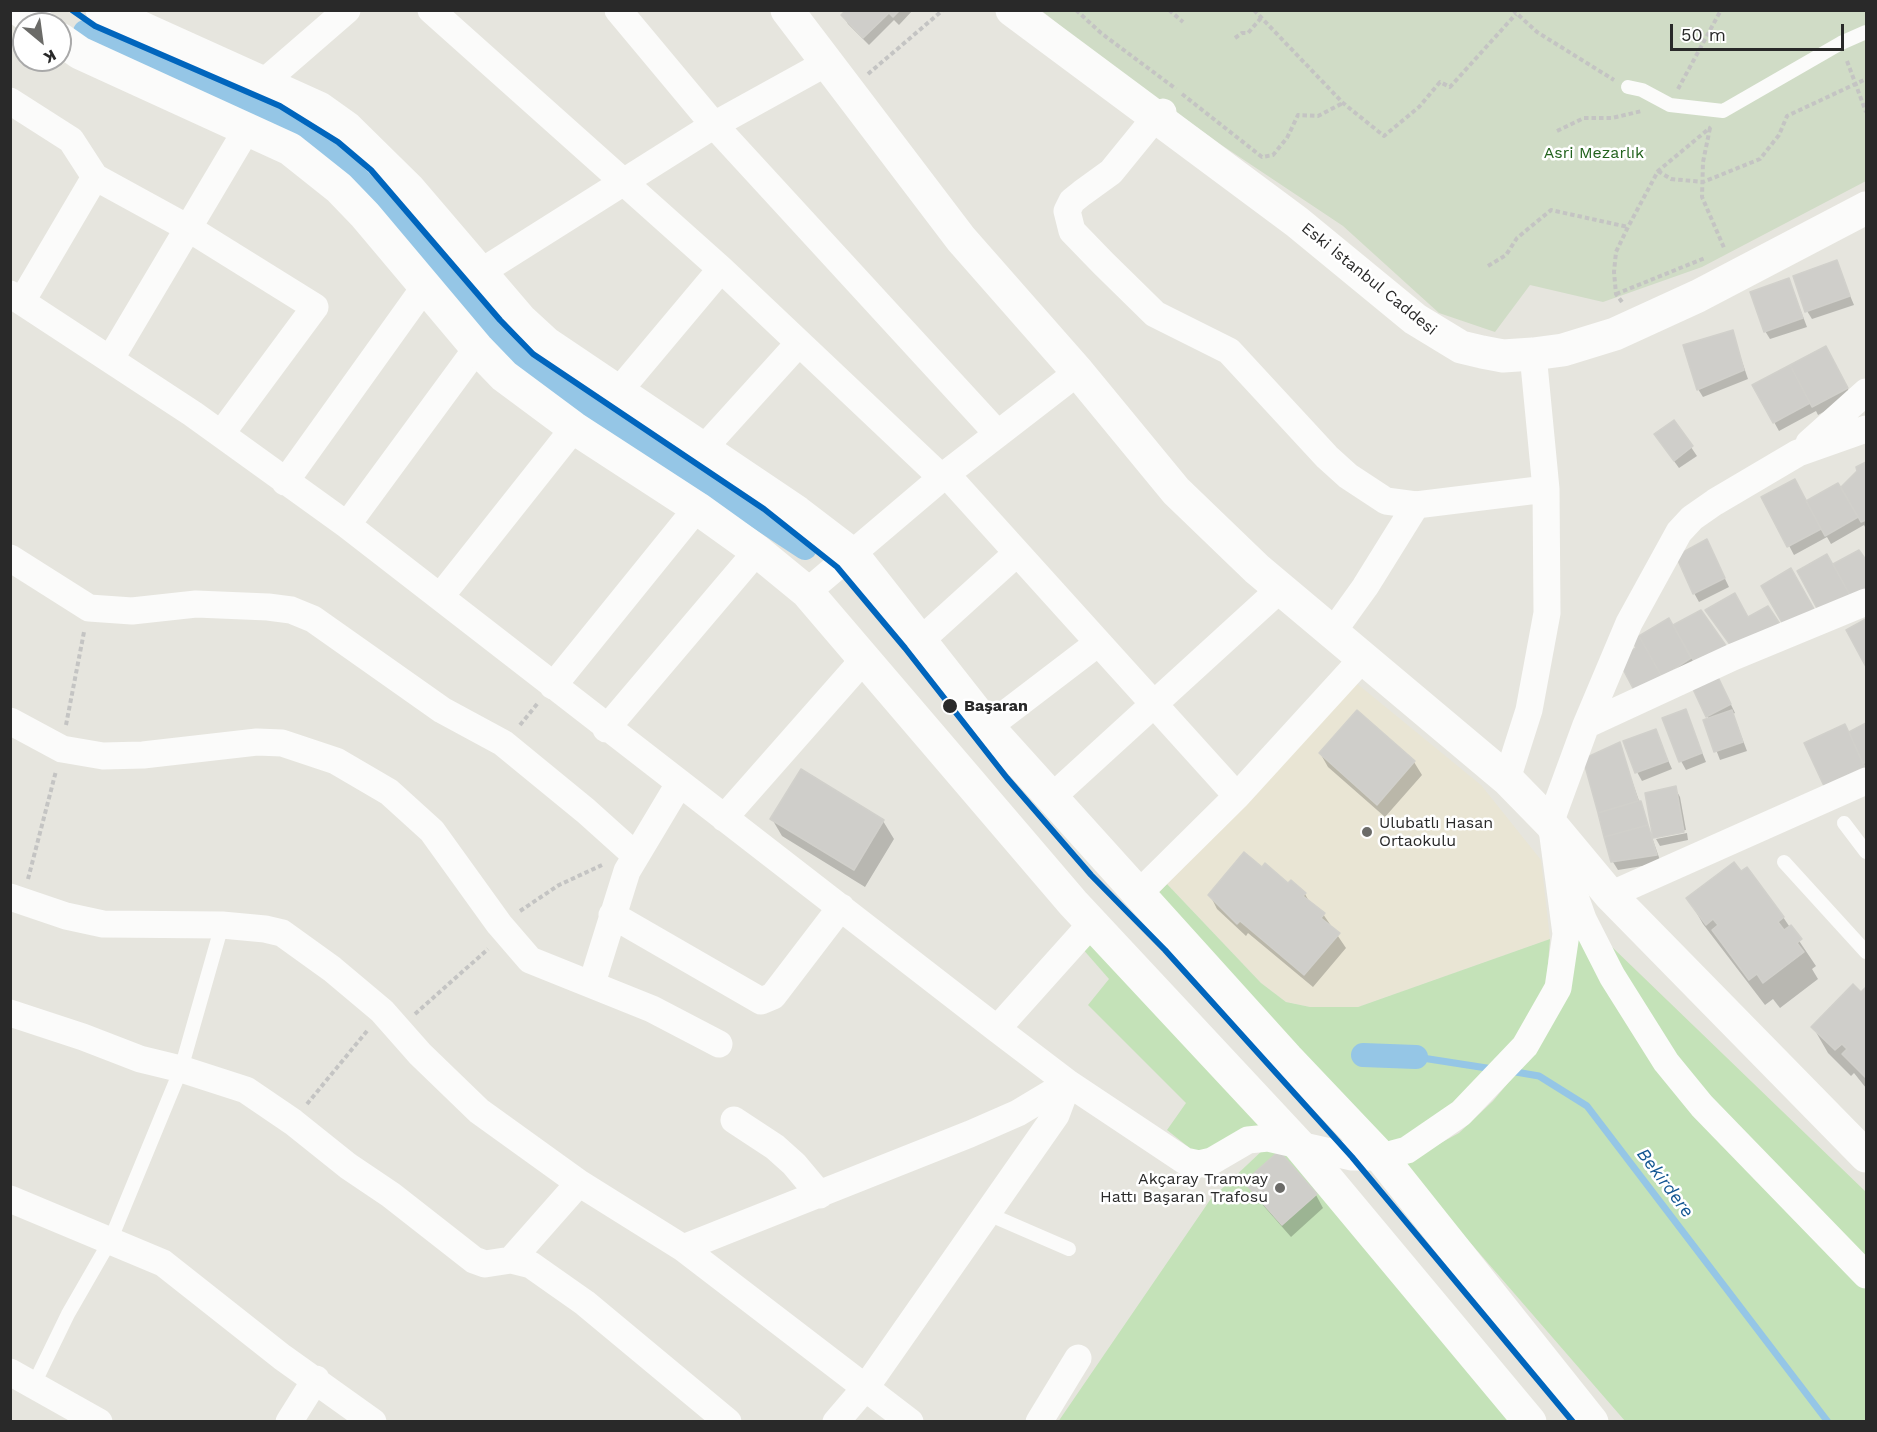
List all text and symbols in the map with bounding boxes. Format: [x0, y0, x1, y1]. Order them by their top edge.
north arrow [12, 12, 72, 72]
scale bar [1673, 12, 1847, 50]
text: 50 m [1681, 24, 1726, 45]
text: K [41, 45, 59, 67]
park label: Asri Mezarlık [1544, 143, 1644, 163]
street label: Eski İstanbul Caddesi [1298, 219, 1440, 339]
place label: Başaran [964, 696, 1028, 716]
marker: Başaran [941, 697, 959, 715]
place label: Ulubatlı Hasan Ortaokulu [1379, 813, 1493, 851]
marker: Ulubatlı Hasan Ortaokulu [1360, 825, 1374, 839]
water label: Bekirdere [1632, 1144, 1698, 1222]
place label: Akçaray Tramvay Hattı Başaran Trafosu [1100, 1169, 1268, 1207]
marker: Akçaray Tramvay Hattı Başaran Trafosu [1273, 1181, 1287, 1195]

